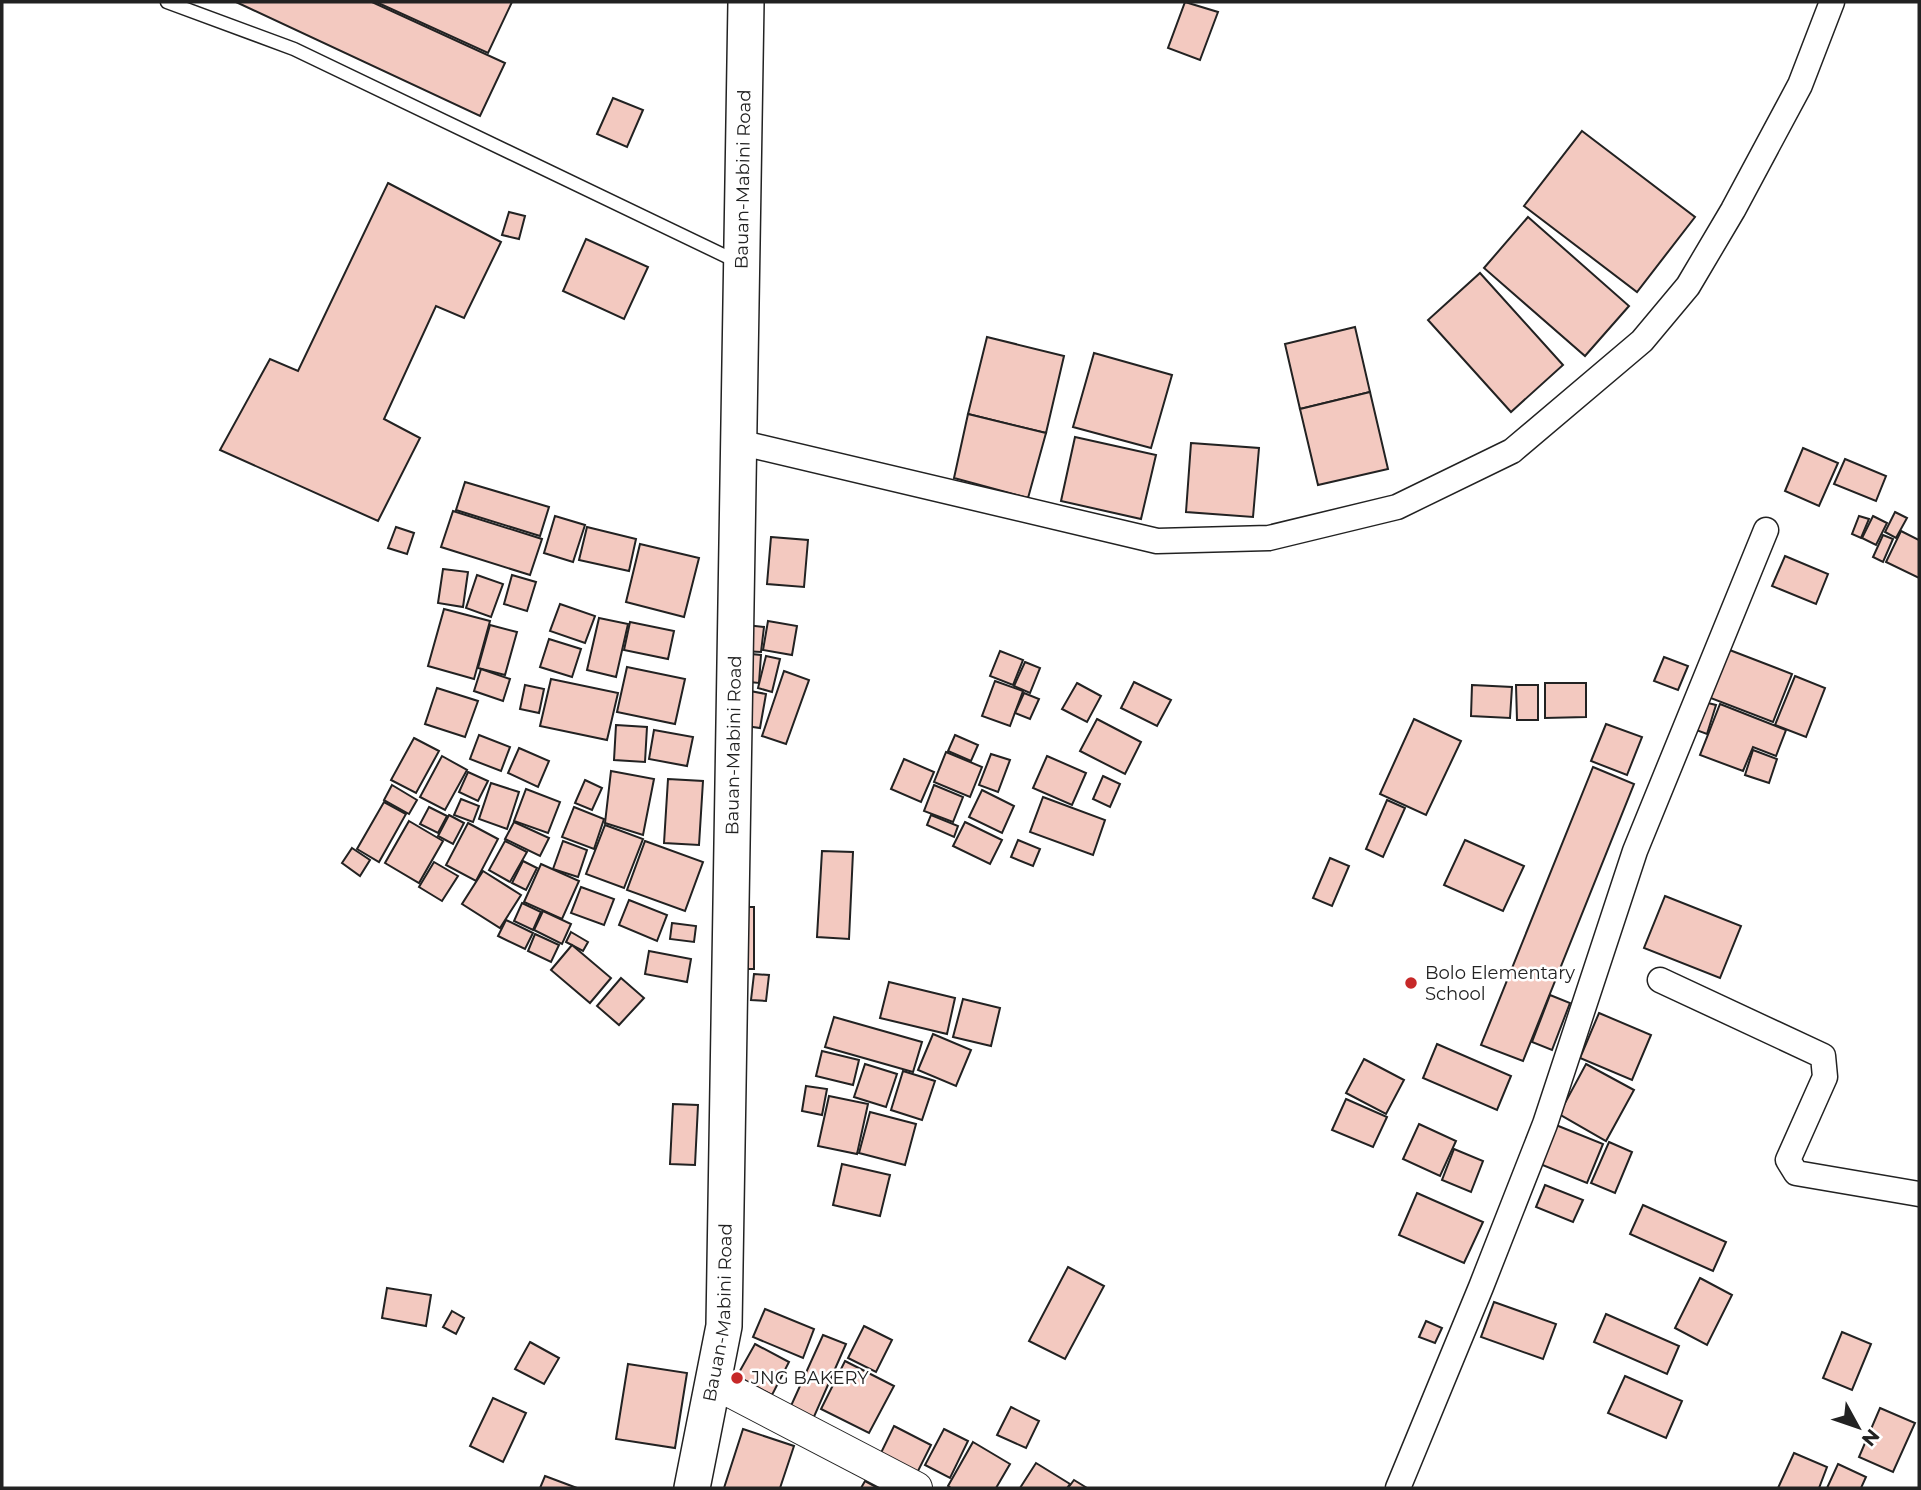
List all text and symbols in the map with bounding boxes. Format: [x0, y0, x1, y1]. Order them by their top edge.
street label: Bauan-Mabini Road [731, 89, 756, 269]
street label: Bauan-Mabini Road [721, 655, 746, 835]
place label: Bolo Elementary School [1425, 962, 1575, 1005]
marker: Bolo Elementary School [1403, 975, 1419, 991]
street label: Bauan-Mabini Road [698, 1223, 737, 1404]
place label: JNG BAKERY [750, 1367, 869, 1389]
marker: JNG BAKERY [729, 1370, 745, 1386]
north arrow [1823, 1392, 1893, 1462]
text: N [1857, 1424, 1884, 1451]

